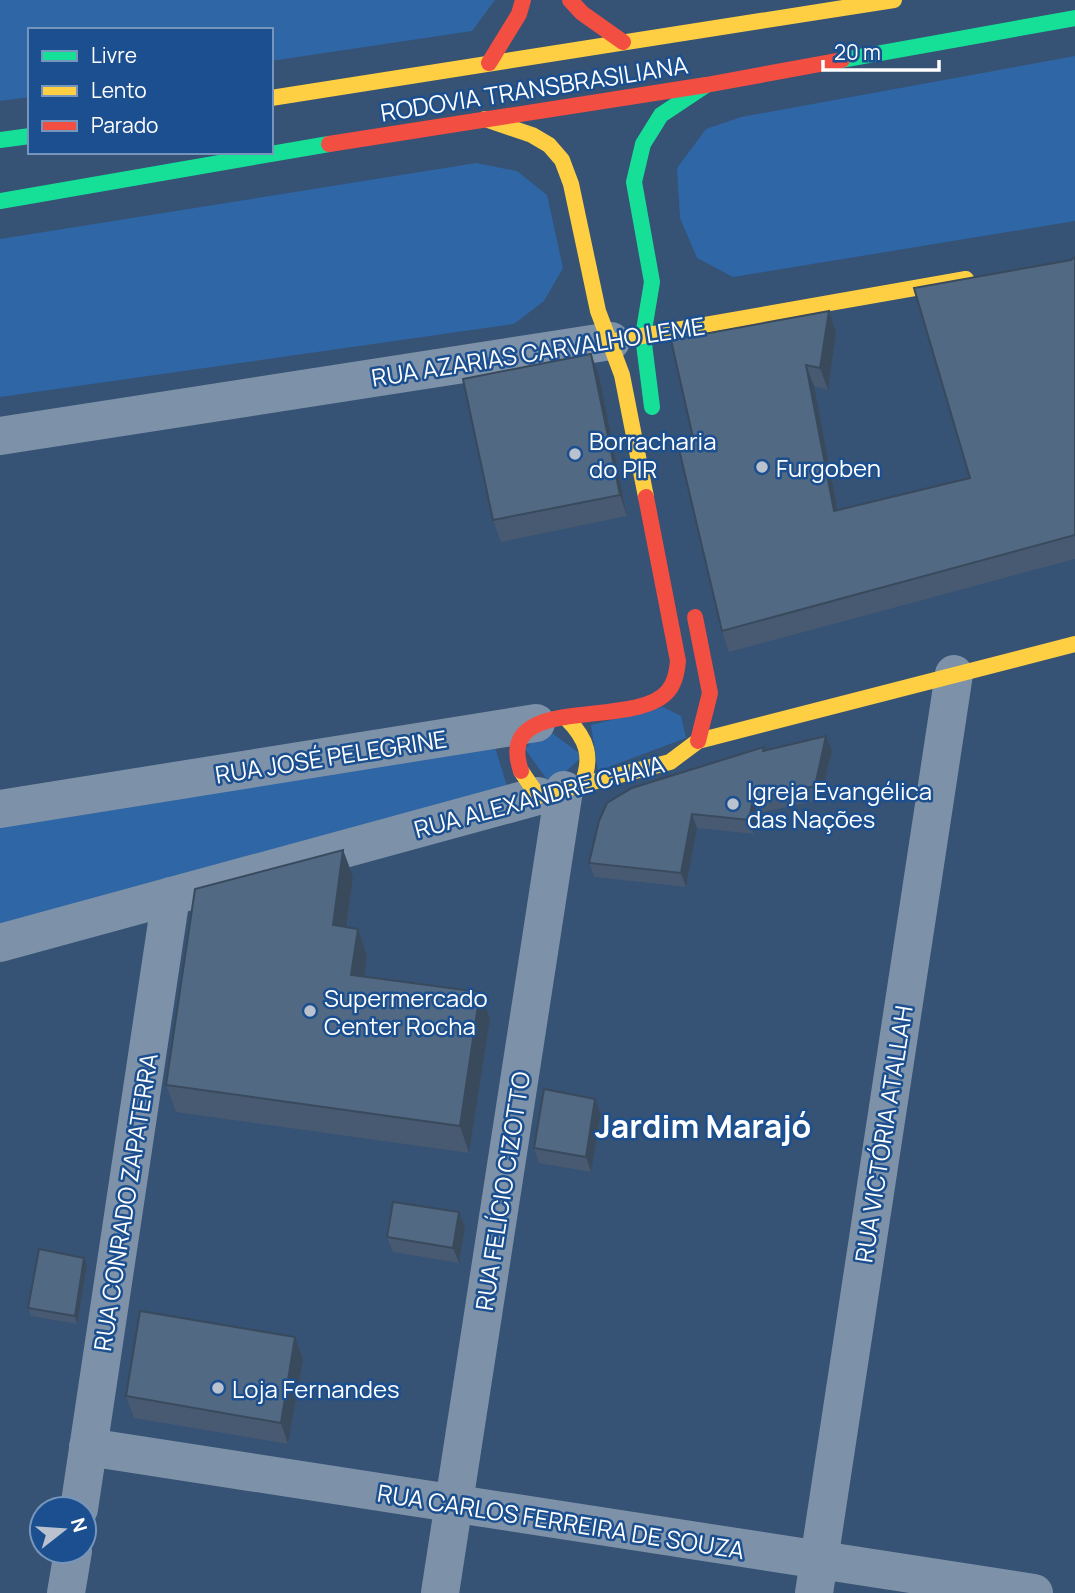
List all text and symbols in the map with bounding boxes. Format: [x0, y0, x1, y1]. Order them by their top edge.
legend [28, 28, 273, 154]
scale bar [823, 28, 939, 72]
text: 20 m [834, 38, 881, 66]
text: Livre [91, 41, 137, 69]
street label: RODOVIA TRANSBRASILIANA [378, 47, 690, 129]
text: Lento [91, 76, 147, 104]
text: Parado [91, 111, 159, 139]
street label: RUA AZARIAS CARVALHO LEME [369, 308, 707, 394]
place label: Borracharia do PIR [589, 424, 717, 485]
marker: Borracharia do PIR [567, 446, 583, 462]
place label: Furgoben [776, 451, 881, 484]
marker: Furgoben [754, 459, 770, 475]
street label: RUA JOSÉ PELEGRINE [213, 721, 449, 791]
street label: RUA ALEXANDRE CHAIA [410, 747, 668, 845]
place label: Igreja Evangélica das Nações [747, 774, 932, 835]
marker: Igreja Evangélica das Nações [725, 796, 741, 812]
place label: Supermercado Center Rocha [324, 981, 488, 1042]
marker: Supermercado Center Rocha [302, 1003, 318, 1019]
street label: RUA VICTÓRIA ATALLAH [846, 1003, 920, 1265]
street label: RUA CONRADO ZAPATERRA [85, 1051, 165, 1353]
street label: RUA FELÍCIO CIZOTTO [467, 1069, 537, 1313]
district label: Jardim Marajó [595, 1104, 811, 1148]
place label: Loja Fernandes [232, 1372, 400, 1405]
marker: Loja Fernandes [210, 1380, 226, 1396]
street label: RUA CARLOS FERREIRA DE SOUZA [375, 1476, 747, 1566]
north arrow [28, 1495, 98, 1565]
text: N [65, 1515, 94, 1535]

